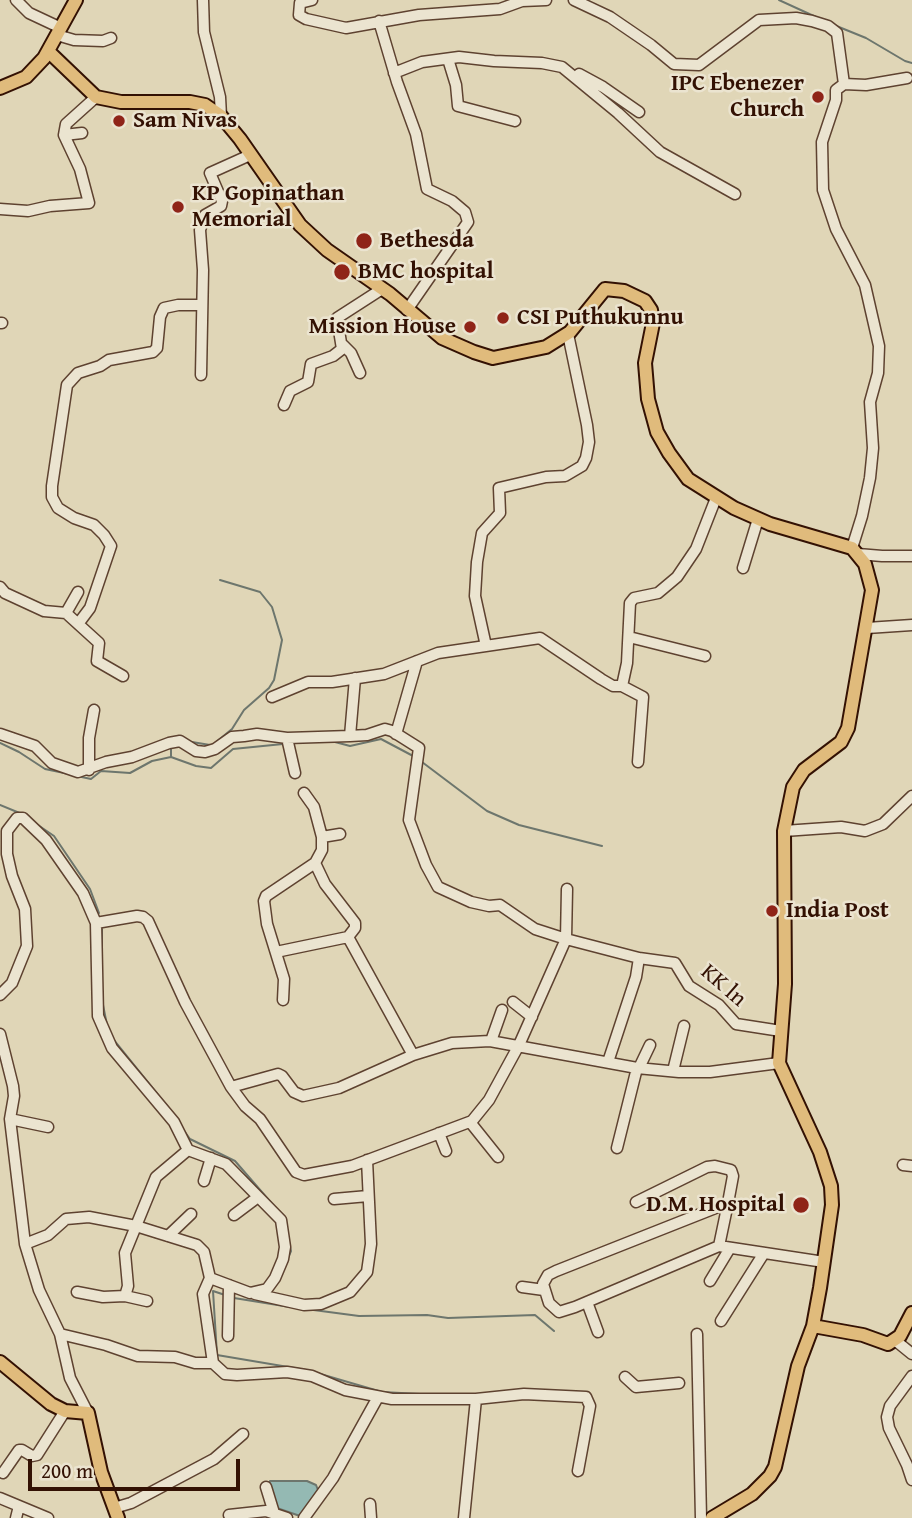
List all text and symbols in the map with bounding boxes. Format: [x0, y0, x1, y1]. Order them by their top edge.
place label: IPC Ebenezer Church [671, 70, 804, 124]
marker: IPC Ebenezer Church [810, 89, 826, 105]
place label: Sam Nivas [133, 107, 237, 135]
marker: Sam Nivas [111, 113, 127, 129]
place label: KP Gopinathan Memorial [192, 180, 344, 234]
marker: KP Gopinathan Memorial [170, 199, 186, 215]
place label: Bethesda [380, 227, 474, 255]
marker: Bethesda [354, 231, 374, 251]
place label: BMC hospital [358, 258, 494, 286]
marker: BMC hospital [332, 262, 352, 282]
place label: CSI Puthukunnu [517, 304, 684, 332]
marker: CSI Puthukunnu [495, 310, 511, 326]
place label: Mission House [309, 313, 456, 341]
marker: Mission House [462, 319, 478, 335]
place label: India Post [786, 897, 889, 925]
marker: India Post [764, 903, 780, 919]
street label: KK ln [694, 959, 752, 1013]
place label: D.M. Hospital [646, 1191, 785, 1219]
marker: D.M. Hospital [791, 1195, 811, 1215]
scale bar [32, 1444, 243, 1488]
text: 200 m [41, 1455, 93, 1486]

